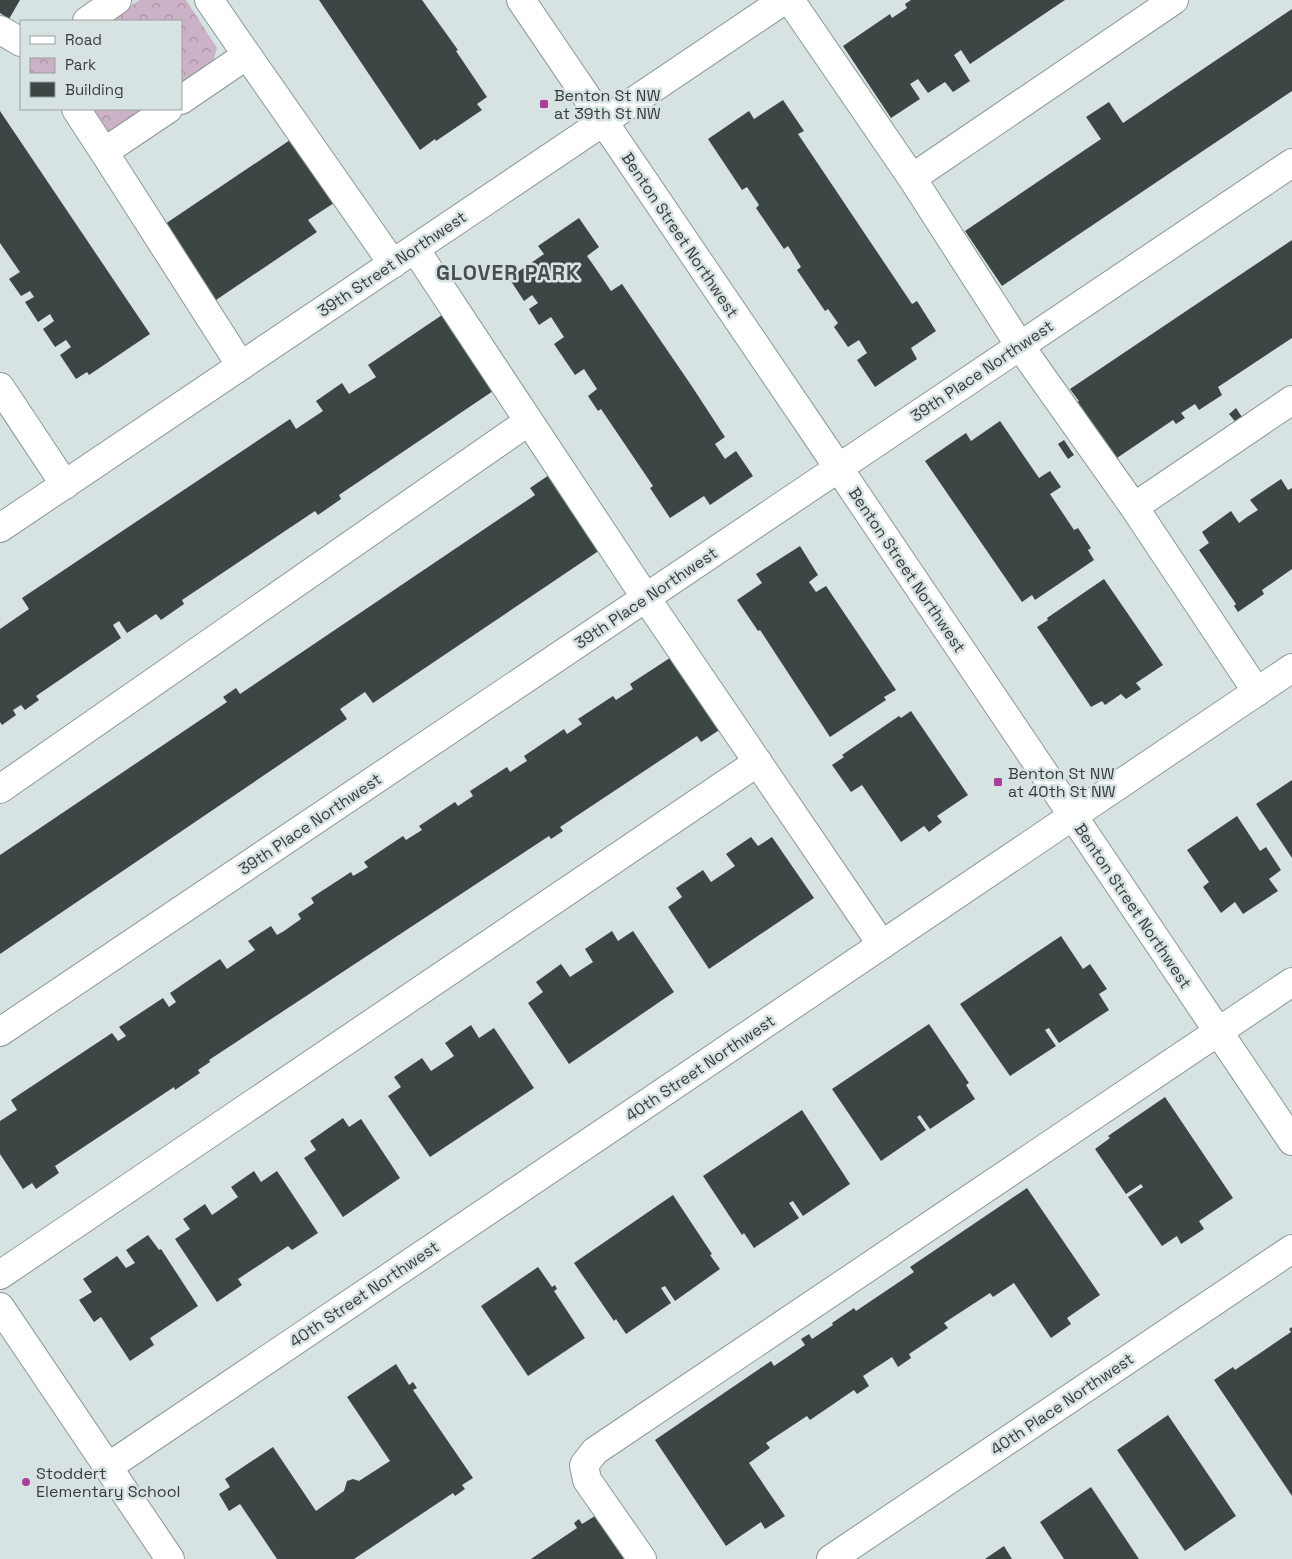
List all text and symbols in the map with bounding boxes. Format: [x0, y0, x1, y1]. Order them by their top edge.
legend [20, 20, 182, 110]
text: Road [65, 30, 102, 49]
text: Park [65, 55, 96, 74]
text: Building [65, 80, 124, 99]
place label: Benton St NW at 39th St NW [554, 85, 661, 124]
marker: Benton St NW at 39th St NW [538, 98, 550, 110]
street label: Benton Street Northwest [617, 148, 743, 322]
street label: 39th Street Northwest [314, 206, 470, 322]
district label: GLOVER PARK [436, 259, 580, 286]
street label: 39th Place Northwest [907, 315, 1057, 427]
street label: Benton Street Northwest [844, 483, 970, 657]
street label: 39th Place Northwest [571, 542, 721, 654]
place label: Benton St NW at 40th St NW [1008, 763, 1116, 802]
street label: 39th Place Northwest [235, 768, 385, 880]
marker: Benton St NW at 40th St NW [992, 776, 1004, 788]
street label: Benton Street Northwest [1070, 819, 1196, 993]
street label: 40th Street Northwest [621, 1010, 779, 1126]
street label: 40th Street Northwest [285, 1236, 443, 1352]
street label: 40th Place Northwest [986, 1348, 1138, 1460]
place label: Stoddert Elementary School [36, 1463, 181, 1502]
marker: Stoddert Elementary School [20, 1476, 32, 1488]

